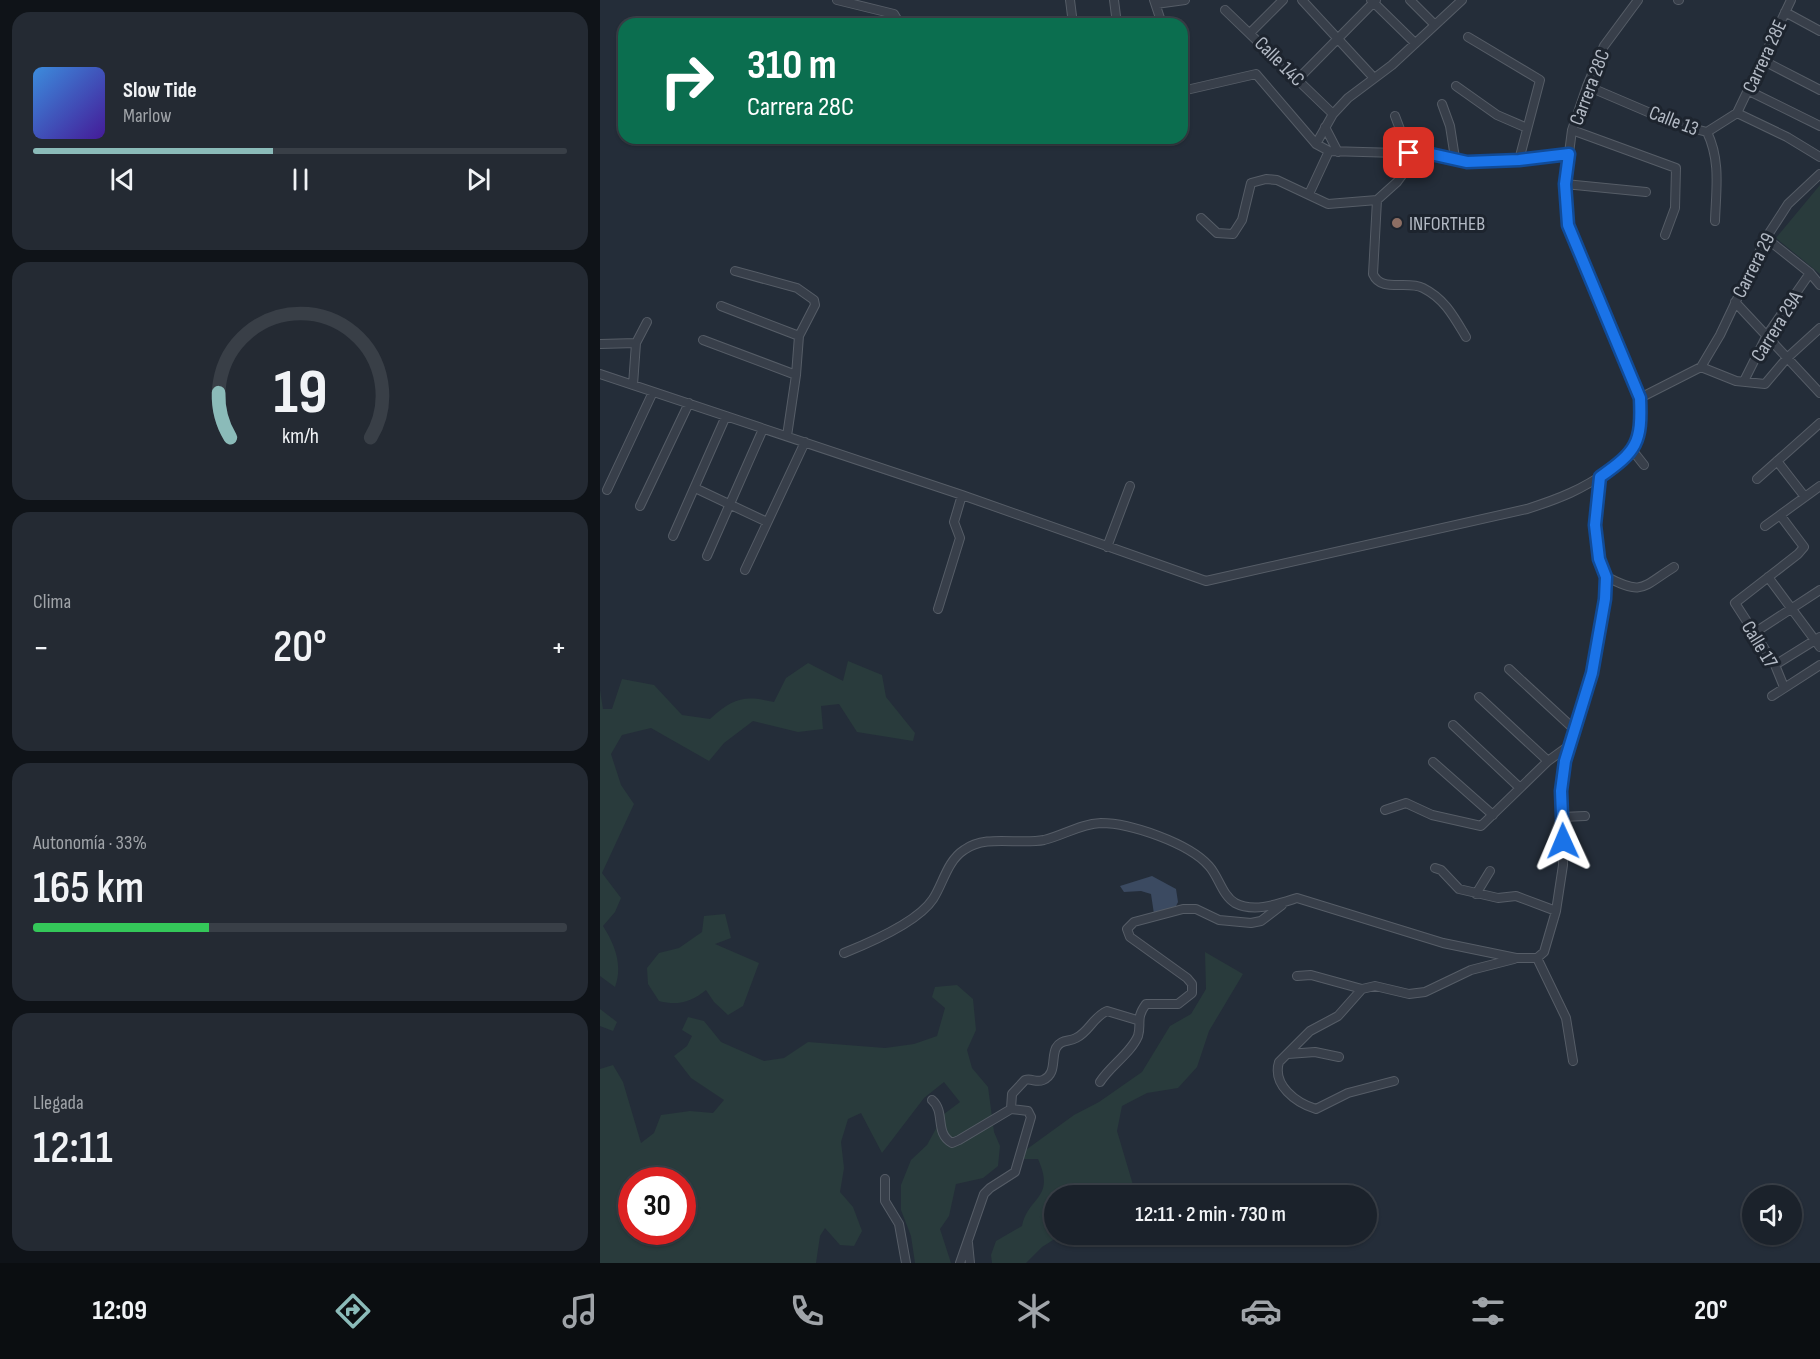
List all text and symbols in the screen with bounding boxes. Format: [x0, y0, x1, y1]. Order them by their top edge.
street label: Carrera 28E [1738, 16, 1792, 97]
street label: Calle 14C [1249, 32, 1309, 92]
text: 310 m [747, 40, 837, 91]
icon: right [648, 42, 726, 120]
street label: Carrera 28C [1565, 46, 1615, 129]
text: Slow Tide [123, 77, 197, 104]
text: Carrera 28C [747, 91, 854, 123]
street label: Calle 13 [1645, 101, 1702, 141]
text: Marlow [123, 104, 171, 128]
pin [1383, 127, 1434, 178]
icon: arrive [1392, 136, 1425, 169]
icon: previous [106, 163, 139, 196]
icon: pause [284, 163, 317, 196]
icon: next [462, 163, 495, 196]
place label: INFORTHEB [1409, 212, 1485, 236]
marker: INFORTHEB [1390, 216, 1404, 230]
street label: Carrera 29 [1727, 229, 1780, 302]
street label: Carrera 29A [1746, 287, 1808, 366]
text: 19 [273, 356, 327, 431]
text: km/h [281, 425, 319, 450]
text: Clima [33, 590, 71, 614]
street label: Calle 17 [1736, 617, 1782, 672]
text: 20° [273, 620, 327, 675]
text: − [33, 628, 49, 668]
text: + [551, 628, 567, 668]
position arrow [1531, 809, 1595, 873]
text: Autonomía · 33% [33, 831, 147, 855]
text: 165 km [33, 861, 144, 916]
text: Llegada [33, 1091, 84, 1115]
text: 12:11 [33, 1121, 113, 1176]
speed limit sign: 30 [618, 1167, 696, 1245]
map controls [1742, 1185, 1802, 1245]
button: sound [1742, 1185, 1802, 1245]
text: 12:11 · 2 min · 730 m [1135, 1201, 1286, 1228]
icon: directions [332, 1290, 374, 1332]
icon: music [559, 1290, 601, 1332]
icon: phone [786, 1290, 828, 1332]
icon: climate [1013, 1290, 1055, 1332]
icon: car [1240, 1290, 1282, 1332]
icon: filters [1467, 1290, 1509, 1332]
text: 12:09 [93, 1295, 147, 1327]
text: 20° [1694, 1295, 1727, 1327]

